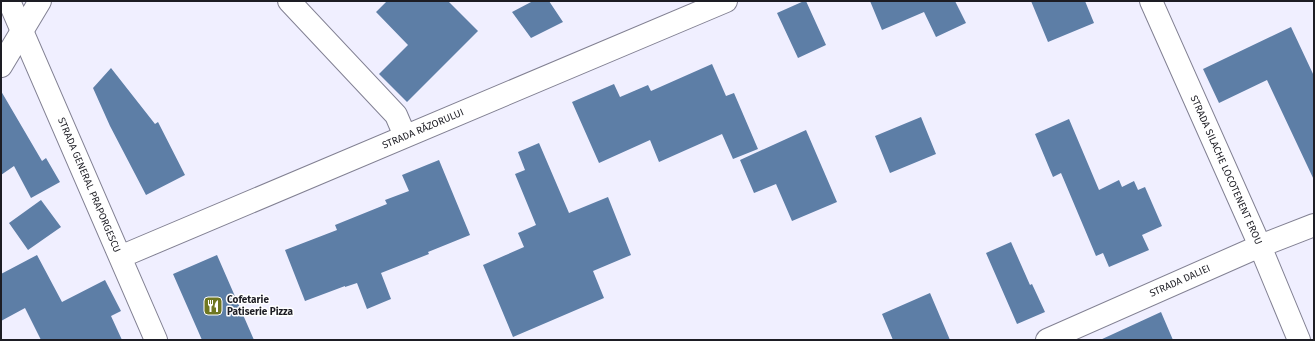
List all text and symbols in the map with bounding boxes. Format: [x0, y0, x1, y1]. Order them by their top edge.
street label: STRADA SILACHE LOCOTENENT EROU [1188, 94, 1264, 246]
street label: STRADA RĂZORULUI [380, 105, 466, 152]
street label: STRADA GENERAL PRAPORGESCU [55, 116, 123, 254]
street label: STRADA DALIEI [1148, 262, 1212, 300]
place label: Cofetarie Patiserie Pizza [227, 294, 294, 318]
restaurant icon: Cofetarie Patiserie Pizza [202, 295, 224, 317]

